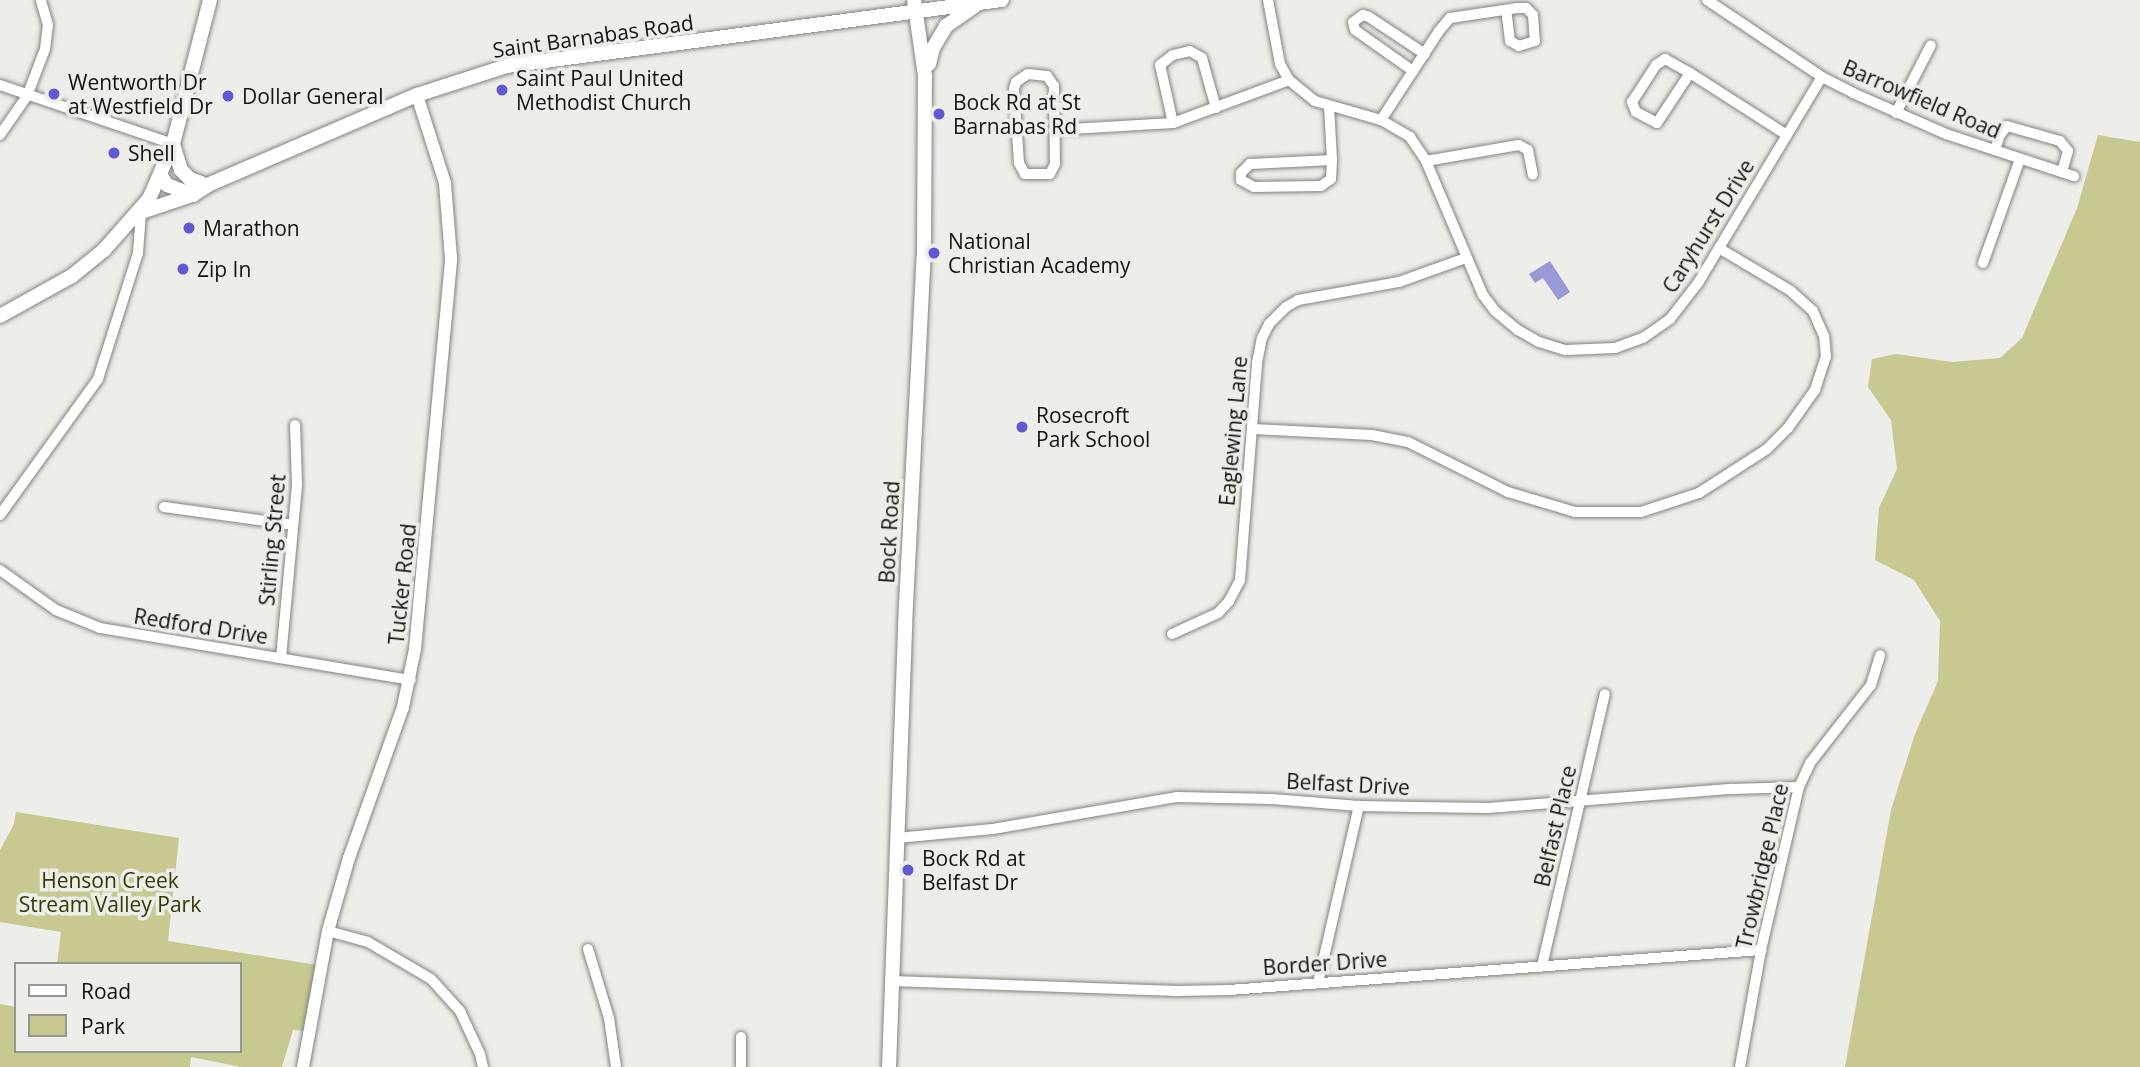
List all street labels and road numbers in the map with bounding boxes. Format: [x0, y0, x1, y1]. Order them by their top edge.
street label: Saint Barnabas Road [491, 9, 695, 63]
street label: Barrowfield Road [1839, 54, 2005, 144]
street label: Caryhurst Drive [1657, 155, 1759, 297]
street label: Eaglewing Lane [1214, 355, 1252, 507]
street label: Stirling Street [254, 473, 290, 607]
street label: Bock Road [874, 480, 904, 584]
street label: Tucker Road [383, 522, 421, 646]
street label: Redford Drive [132, 603, 270, 649]
street label: Belfast Place [1529, 763, 1581, 889]
street label: Belfast Drive [1286, 768, 1410, 800]
street label: Trowbridge Place [1731, 781, 1793, 951]
street label: Border Drive [1262, 946, 1388, 980]

